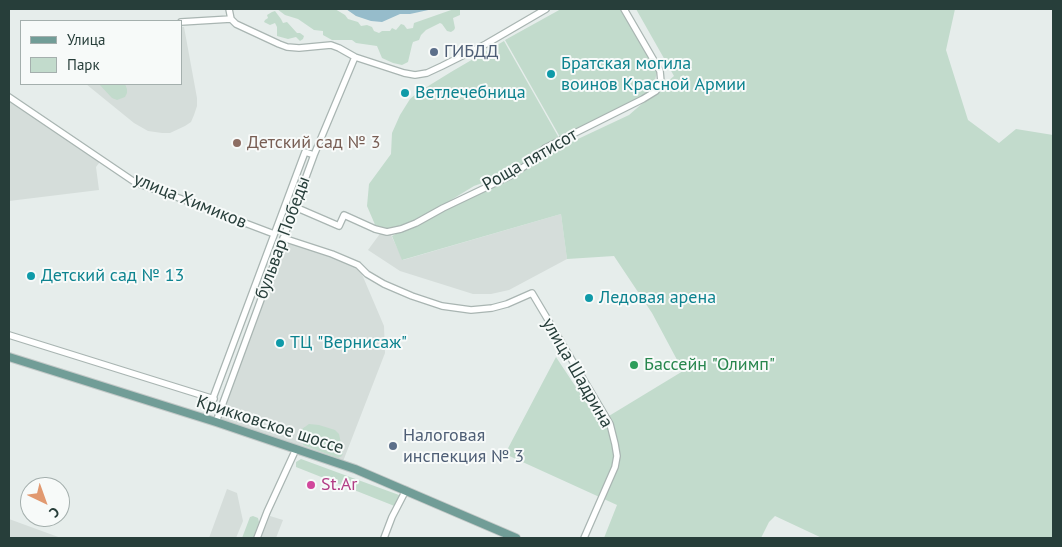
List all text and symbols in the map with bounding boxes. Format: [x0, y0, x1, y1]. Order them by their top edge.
legend [20, 20, 182, 85]
text: Улица [67, 30, 105, 49]
place label: ГИБДД [444, 41, 499, 63]
marker: ГИБДД [428, 46, 440, 58]
place label: Братская могила воинов Красной Армии [561, 53, 746, 96]
text: Парк [67, 55, 100, 74]
marker: Братская могила воинов Красной Армии [545, 68, 557, 80]
place label: Ветлечебница [415, 82, 526, 104]
marker: Ветлечебница [399, 87, 411, 99]
street label: Роща пятисот [479, 124, 581, 196]
place label: Детский сад № 3 [247, 132, 380, 154]
marker: Детский сад № 3 [231, 137, 243, 149]
street label: улица Химиков [130, 169, 250, 233]
street label: бульвар Победы [251, 174, 315, 302]
place label: Детский сад № 13 [41, 265, 184, 287]
marker: Детский сад № 13 [25, 270, 37, 282]
place label: Ледовая арена [599, 287, 716, 309]
marker: Ледовая арена [583, 292, 595, 304]
street label: улица Шадрина [537, 314, 617, 432]
place label: ТЦ "Вернисаж" [290, 332, 407, 354]
marker: ТЦ "Вернисаж" [274, 337, 286, 349]
place label: Бассейн "Олимп" [644, 354, 775, 376]
marker: Бассейн "Олимп" [628, 359, 640, 371]
street label: Крикковское шоссе [194, 391, 346, 459]
place label: Налоговая инспекция № 3 [403, 425, 524, 468]
marker: Налоговая инспекция № 3 [387, 440, 399, 452]
place label: St.Ar [321, 474, 357, 496]
north arrow [20, 477, 70, 527]
marker: St.Ar [305, 479, 317, 491]
text: С [45, 503, 63, 522]

